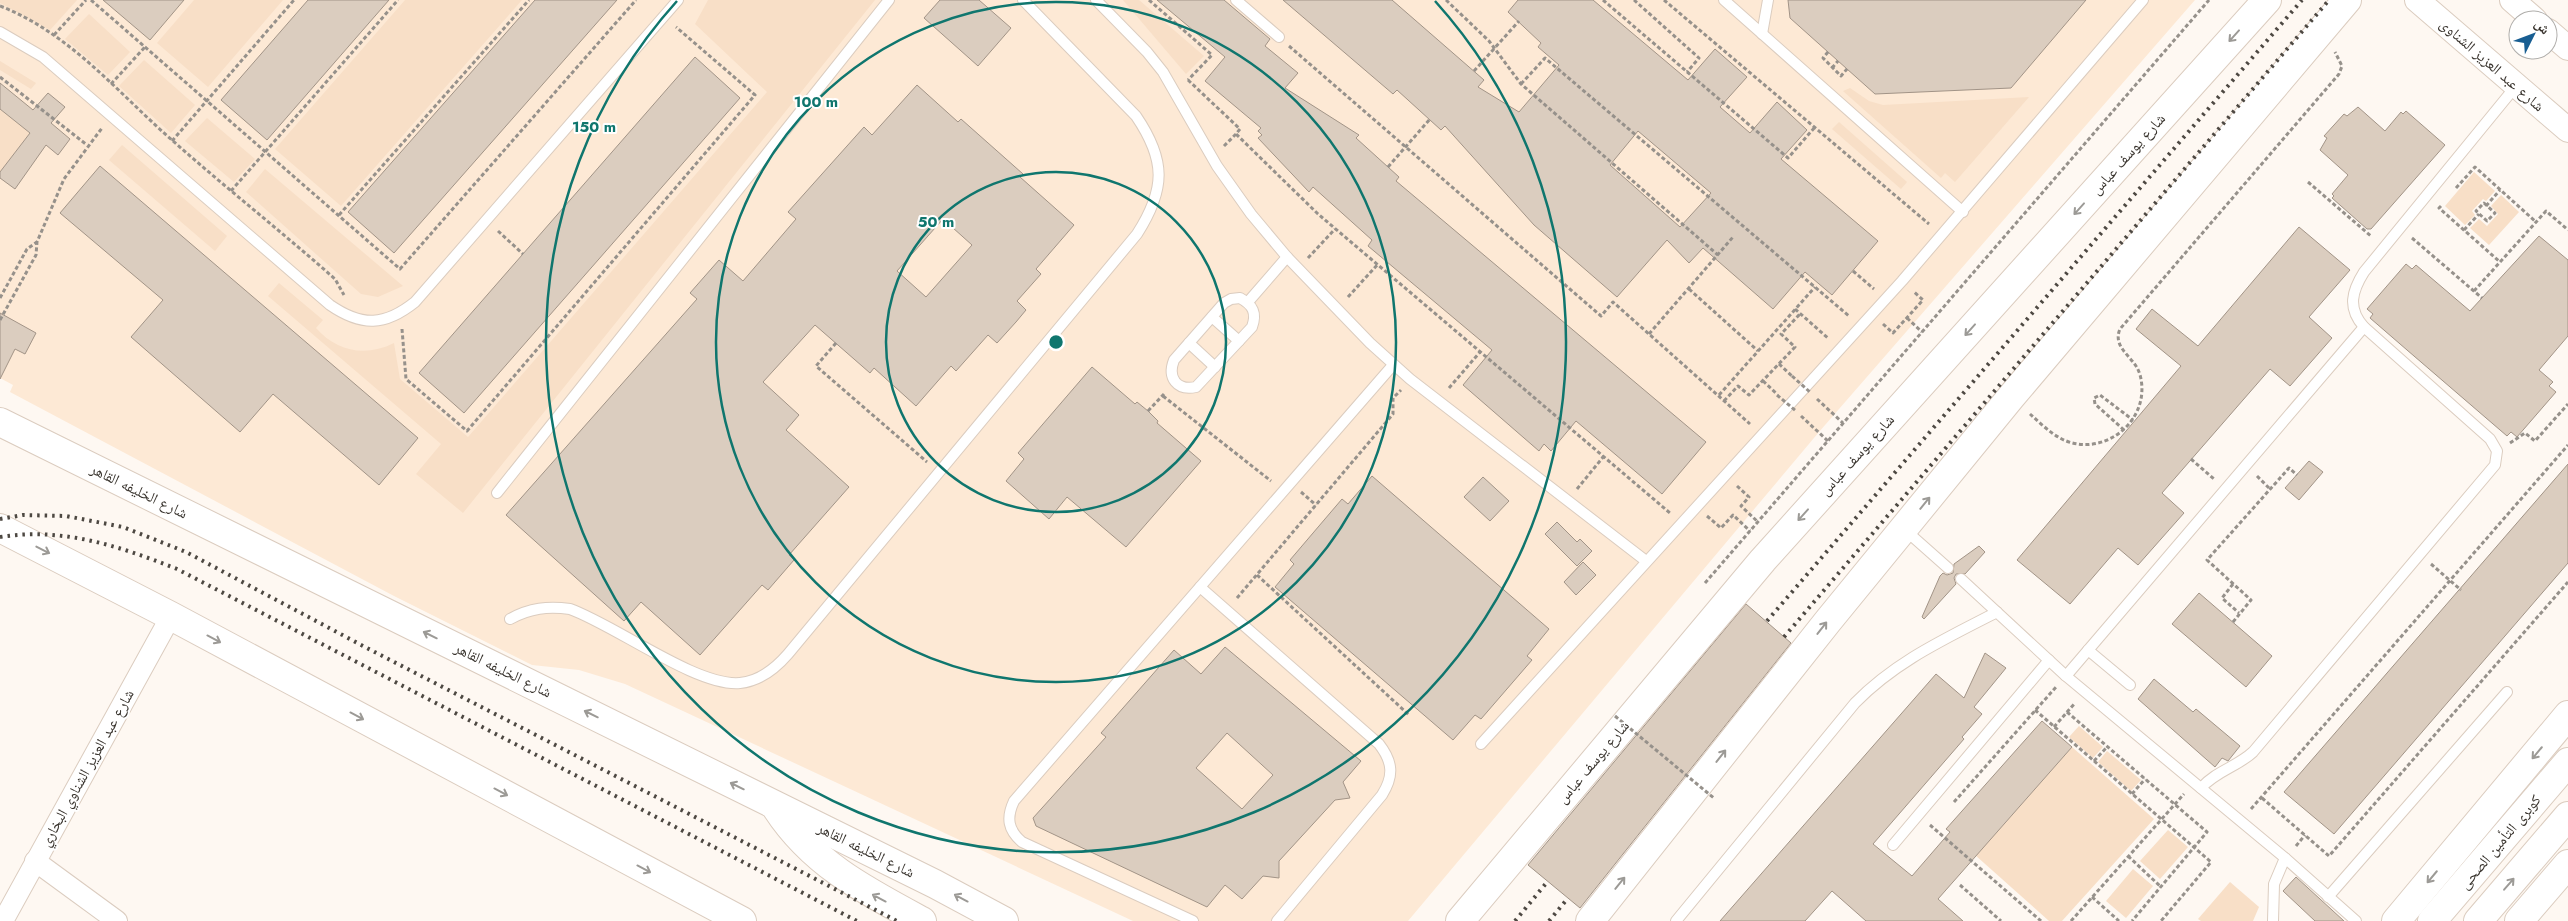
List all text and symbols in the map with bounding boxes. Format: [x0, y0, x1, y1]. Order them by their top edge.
north arrow [2508, 10, 2558, 60]
street label: شارع عبد العزيز الشناوى [2436, 15, 2548, 115]
one-way arrow [2229, 30, 2240, 43]
text: 100 m [794, 91, 838, 113]
street label: شارع يوسف عباس [2085, 108, 2171, 200]
text: 150 m [572, 116, 616, 138]
one-way arrow [2073, 202, 2085, 215]
text: 50 m [918, 211, 954, 233]
one-way arrow [1964, 323, 1976, 336]
centre of rings [1047, 333, 1065, 351]
street label: شارع يوسف عباس [1814, 409, 1900, 501]
street label: شارع الخليفه القاهر [86, 457, 192, 524]
one-way arrow [1920, 496, 1931, 509]
one-way arrow [1797, 509, 1809, 522]
one-way arrow [36, 545, 51, 555]
one-way arrow [1817, 622, 1828, 635]
one-way arrow [423, 630, 438, 639]
one-way arrow [206, 635, 221, 644]
street label: شارع الخليفه القاهر [450, 636, 556, 703]
street label: شارع عبد العزيز الشناوي البخاري [34, 685, 140, 851]
one-way arrow [584, 709, 599, 719]
one-way arrow [350, 711, 364, 721]
street label: شارع يوسف عباس [1552, 715, 1635, 808]
one-way arrow [2531, 746, 2542, 759]
one-way arrow [1716, 750, 1727, 763]
one-way arrow [730, 781, 745, 790]
one-way arrow [493, 787, 508, 797]
street label: كوبرى التأمين الصحى [2454, 790, 2546, 894]
street label: شارع الخليفه القاهر [813, 816, 919, 883]
one-way arrow [636, 865, 651, 874]
one-way arrow [2427, 871, 2438, 884]
one-way arrow [1615, 877, 1626, 890]
one-way arrow [2504, 878, 2515, 891]
one-way arrow [872, 893, 887, 903]
one-way arrow [954, 893, 969, 902]

